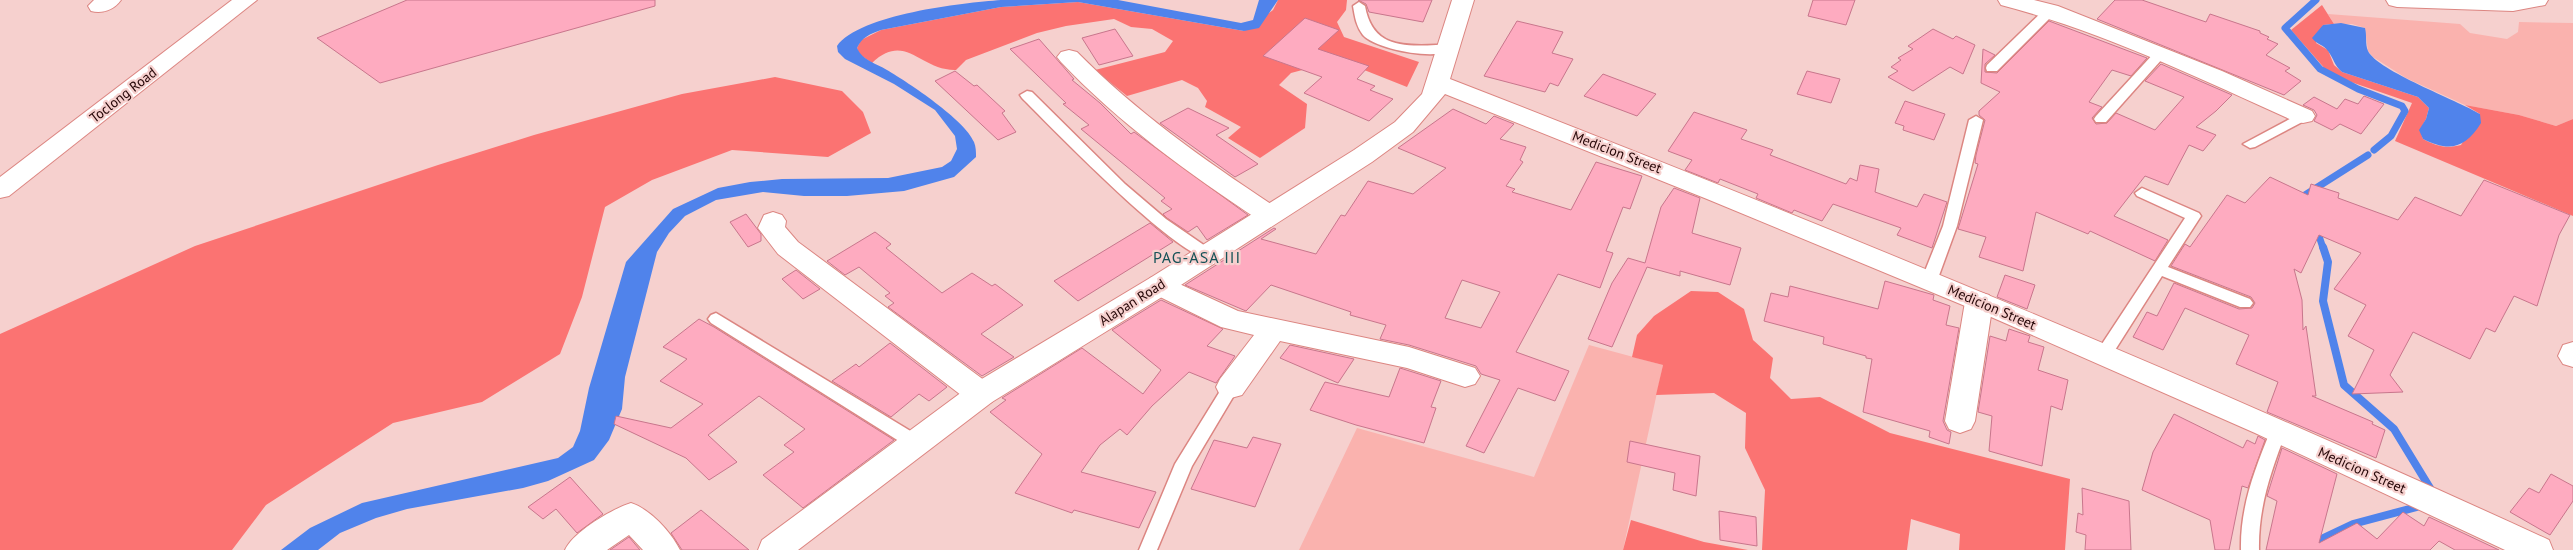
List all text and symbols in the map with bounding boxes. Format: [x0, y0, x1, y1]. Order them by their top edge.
street label: Toclong Road [86, 63, 160, 127]
street label: Medicion Street [1570, 127, 1664, 177]
district label: PAG-ASA III [1153, 247, 1241, 267]
street label: Alapan Road [1096, 275, 1168, 329]
street label: Medicion Street [1945, 280, 2039, 334]
street label: Medicion Street [2315, 443, 2409, 497]

